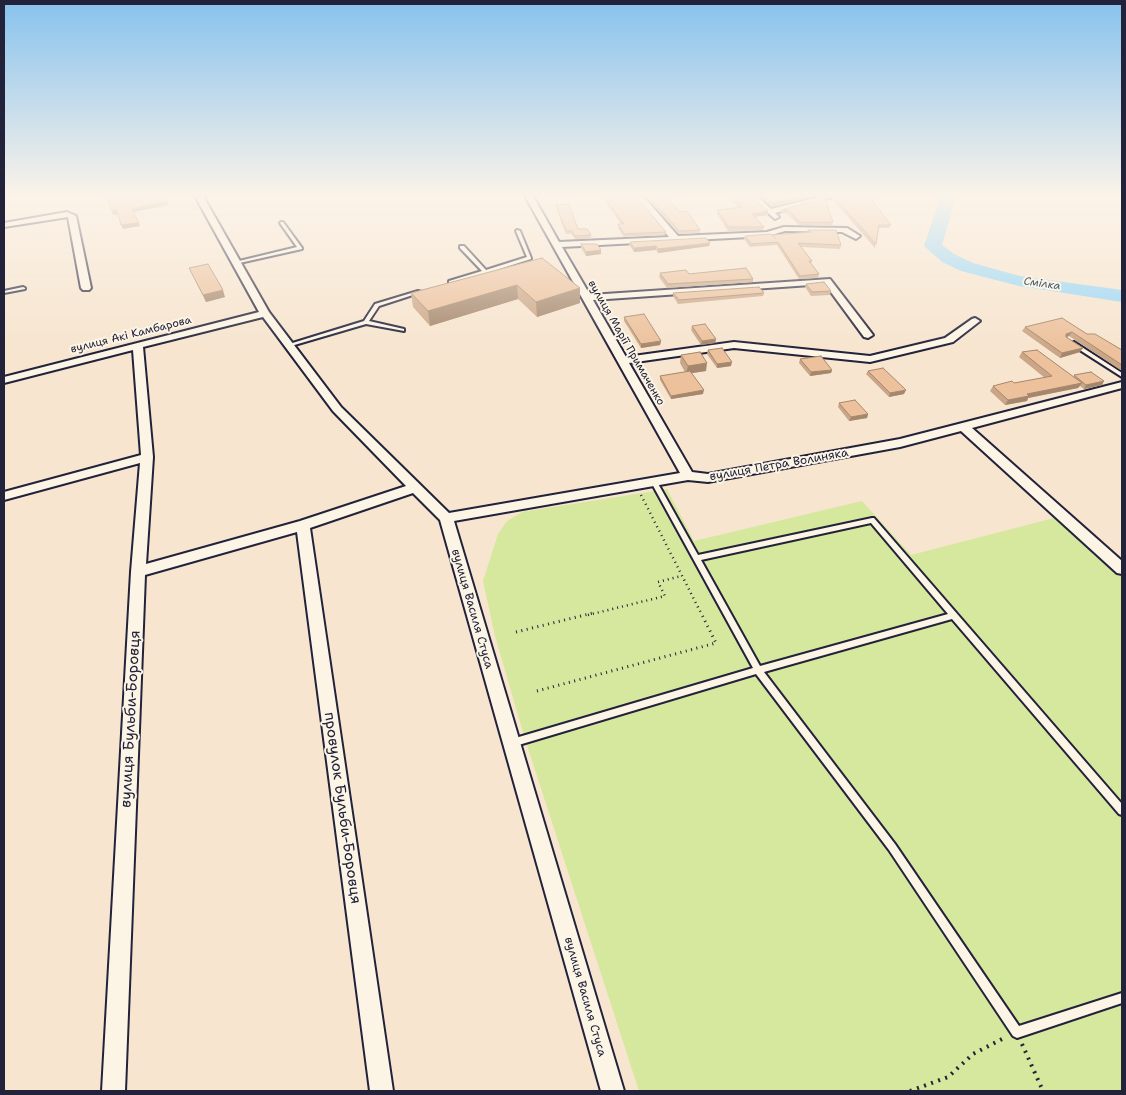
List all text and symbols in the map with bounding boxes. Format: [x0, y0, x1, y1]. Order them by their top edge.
water label: Смілка [1023, 275, 1061, 293]
street label: вулиця Марії Примаченко [585, 278, 667, 408]
street label: вулиця Акі Камбарова [69, 314, 193, 356]
street label: вулиця Петра Волиняка [709, 446, 849, 484]
street label: вулиця Василя Стуса [448, 547, 496, 671]
street label: вулиця Бульби-Боровця [117, 630, 145, 808]
street label: провулок Бульби-Боровця [320, 711, 364, 905]
street label: вулиця Василя Стуса [561, 935, 609, 1059]

